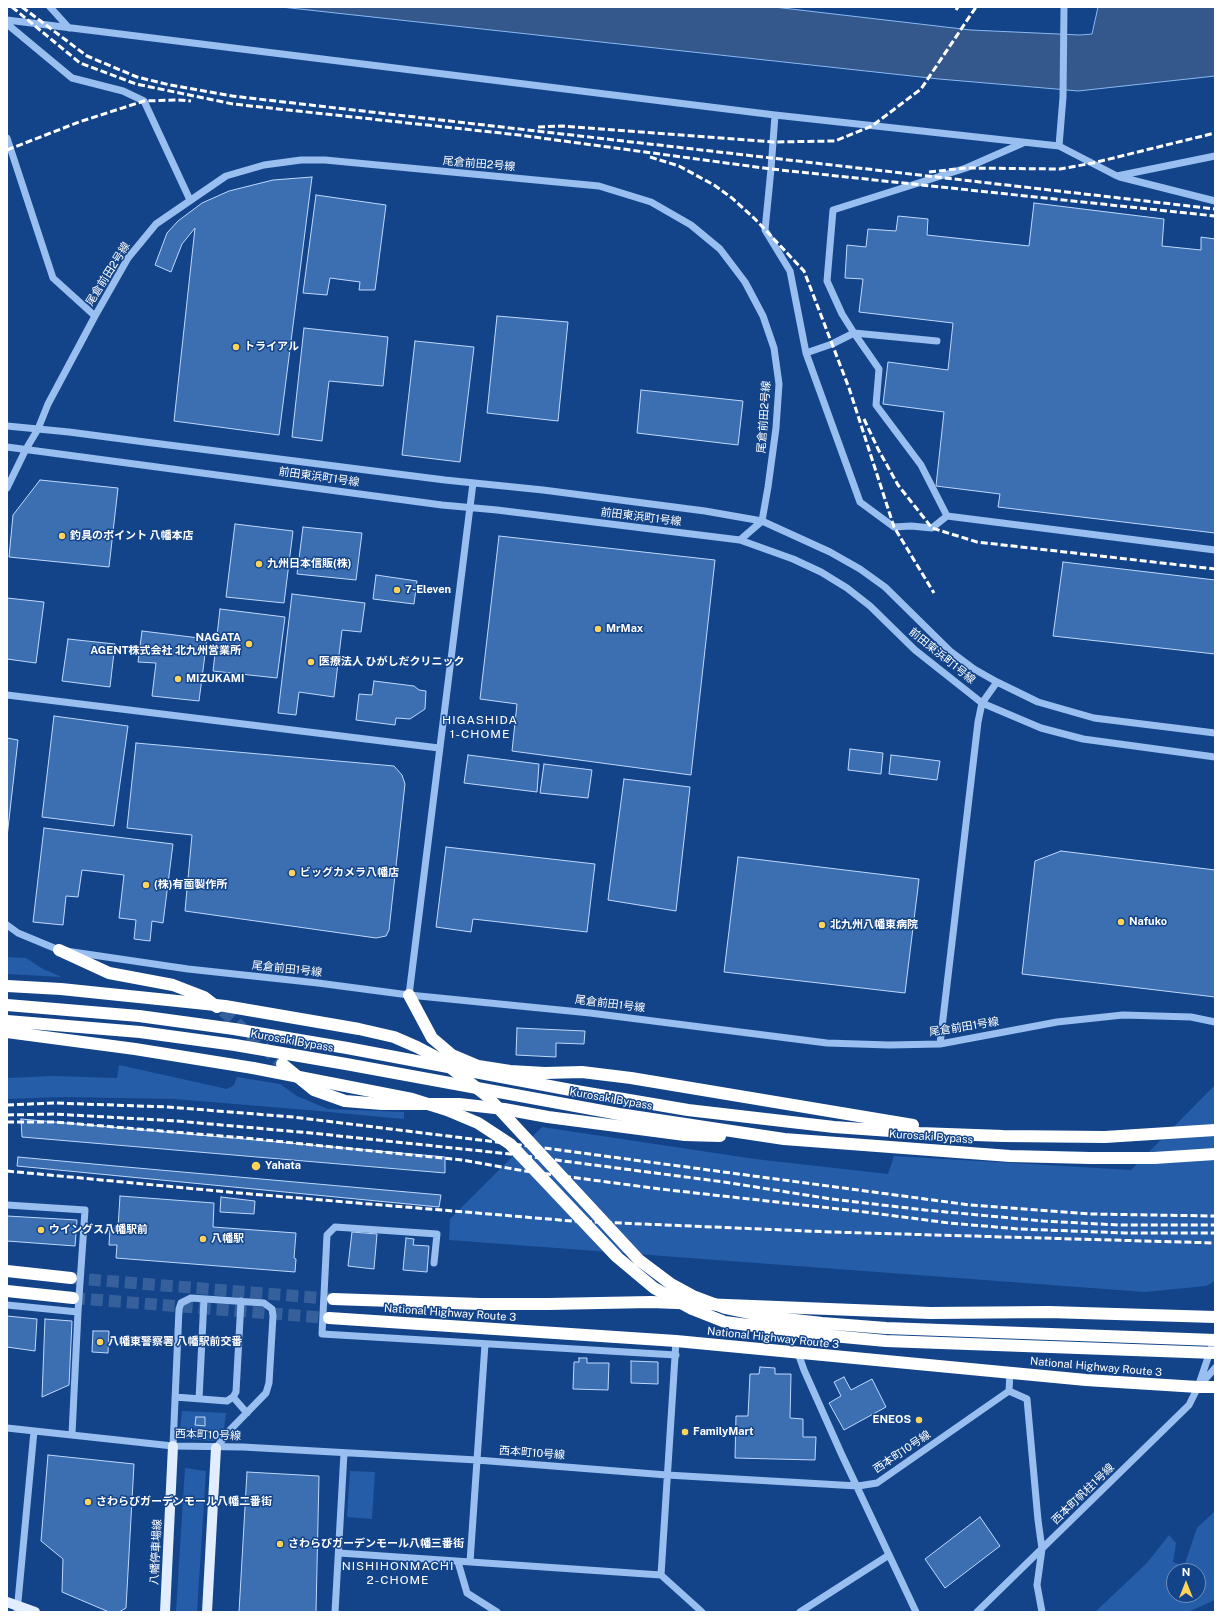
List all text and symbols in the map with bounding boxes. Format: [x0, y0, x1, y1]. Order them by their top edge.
street label: 尾倉前田2号線 [442, 154, 516, 174]
street label: 尾倉前田2号線 [83, 240, 133, 308]
place label: トライアル [244, 340, 299, 354]
marker: トライアル [231, 342, 241, 352]
street label: 尾倉前田2号線 [755, 380, 773, 454]
street label: 前田東浜町1号線 [278, 465, 360, 489]
street label: 前田東浜町1号線 [600, 505, 682, 529]
place label: 釣具のポイント 八幡本店 [70, 529, 193, 543]
marker: 釣具のポイント 八幡本店 [57, 531, 67, 541]
place label: 九州日本信販(株) [267, 557, 351, 571]
marker: 九州日本信販(株) [254, 559, 264, 569]
place label: 7-Eleven [405, 583, 451, 597]
marker: 7-Eleven [392, 585, 402, 595]
place label: MrMax [606, 622, 643, 636]
marker: MrMax [593, 624, 603, 634]
street label: 前田東浜町1号線 [906, 625, 978, 687]
place label: NAGATA AGENT株式会社 北九州営業所 [90, 631, 241, 657]
marker: NAGATA AGENT株式会社 北九州営業所 [244, 639, 254, 649]
place label: 医療法人 ひがしだクリニック [319, 655, 464, 669]
marker: 医療法人 ひがしだクリニック [306, 657, 316, 667]
place label: MIZUKAMI [186, 672, 244, 686]
marker: MIZUKAMI [173, 674, 183, 684]
district label: HIGASHIDA 1-CHOME [442, 713, 518, 741]
place label: ビッグカメラ八幡店 [300, 866, 399, 880]
marker: ビッグカメラ八幡店 [287, 868, 297, 878]
place label: (株)有薗製作所 [154, 878, 227, 892]
marker: (株)有薗製作所 [141, 880, 151, 890]
place label: Nafuko [1129, 915, 1167, 929]
marker: Nafuko [1116, 917, 1126, 927]
place label: 北九州八幡東病院 [830, 918, 918, 932]
marker: 北九州八幡東病院 [817, 920, 827, 930]
street label: 尾倉前田1号線 [251, 959, 323, 979]
street label: 尾倉前田1号線 [574, 993, 646, 1015]
street label: 尾倉前田1号線 [928, 1015, 1000, 1039]
street label: Kurosaki Bypass [249, 1027, 335, 1055]
street label: Kurosaki Bypass [568, 1085, 654, 1113]
street label: Kurosaki Bypass [889, 1127, 973, 1147]
place label: Yahata [265, 1159, 301, 1173]
marker: Yahata [250, 1160, 262, 1172]
place label: ウイングス八幡駅前 [49, 1223, 148, 1237]
marker: ウイングス八幡駅前 [36, 1225, 46, 1235]
place label: 八幡駅 [211, 1232, 244, 1246]
marker: 八幡駅 [198, 1234, 208, 1244]
street label: National Highway Route 3 [383, 1302, 517, 1324]
street label: National Highway Route 3 [706, 1325, 840, 1351]
place label: 八幡東警察署 八幡駅前交番 [108, 1335, 242, 1349]
marker: 八幡東警察署 八幡駅前交番 [95, 1337, 105, 1347]
street label: National Highway Route 3 [1029, 1355, 1163, 1379]
place label: ENEOS [872, 1413, 911, 1427]
marker: ENEOS [914, 1415, 924, 1425]
place label: FamilyMart [693, 1425, 754, 1439]
street label: 西本町10号線 [175, 1427, 241, 1443]
marker: FamilyMart [680, 1427, 690, 1437]
street label: 西本町10号線 [871, 1428, 933, 1476]
street label: 西本町10号線 [499, 1444, 565, 1462]
street label: 西本町帆柱1号線 [1049, 1461, 1117, 1527]
place label: さわらびガーデンモール八幡二番街 [96, 1495, 272, 1509]
marker: さわらびガーデンモール八幡二番街 [83, 1497, 93, 1507]
street label: 八幡停車場線 [148, 1519, 164, 1585]
place label: さわらびガーデンモール八幡三番街 [288, 1537, 464, 1551]
marker: さわらびガーデンモール八幡三番街 [275, 1539, 285, 1549]
district label: NISHIHONMACHI 2-CHOME [342, 1559, 454, 1587]
north arrow [1166, 1563, 1206, 1603]
text: N [1182, 1566, 1190, 1578]

